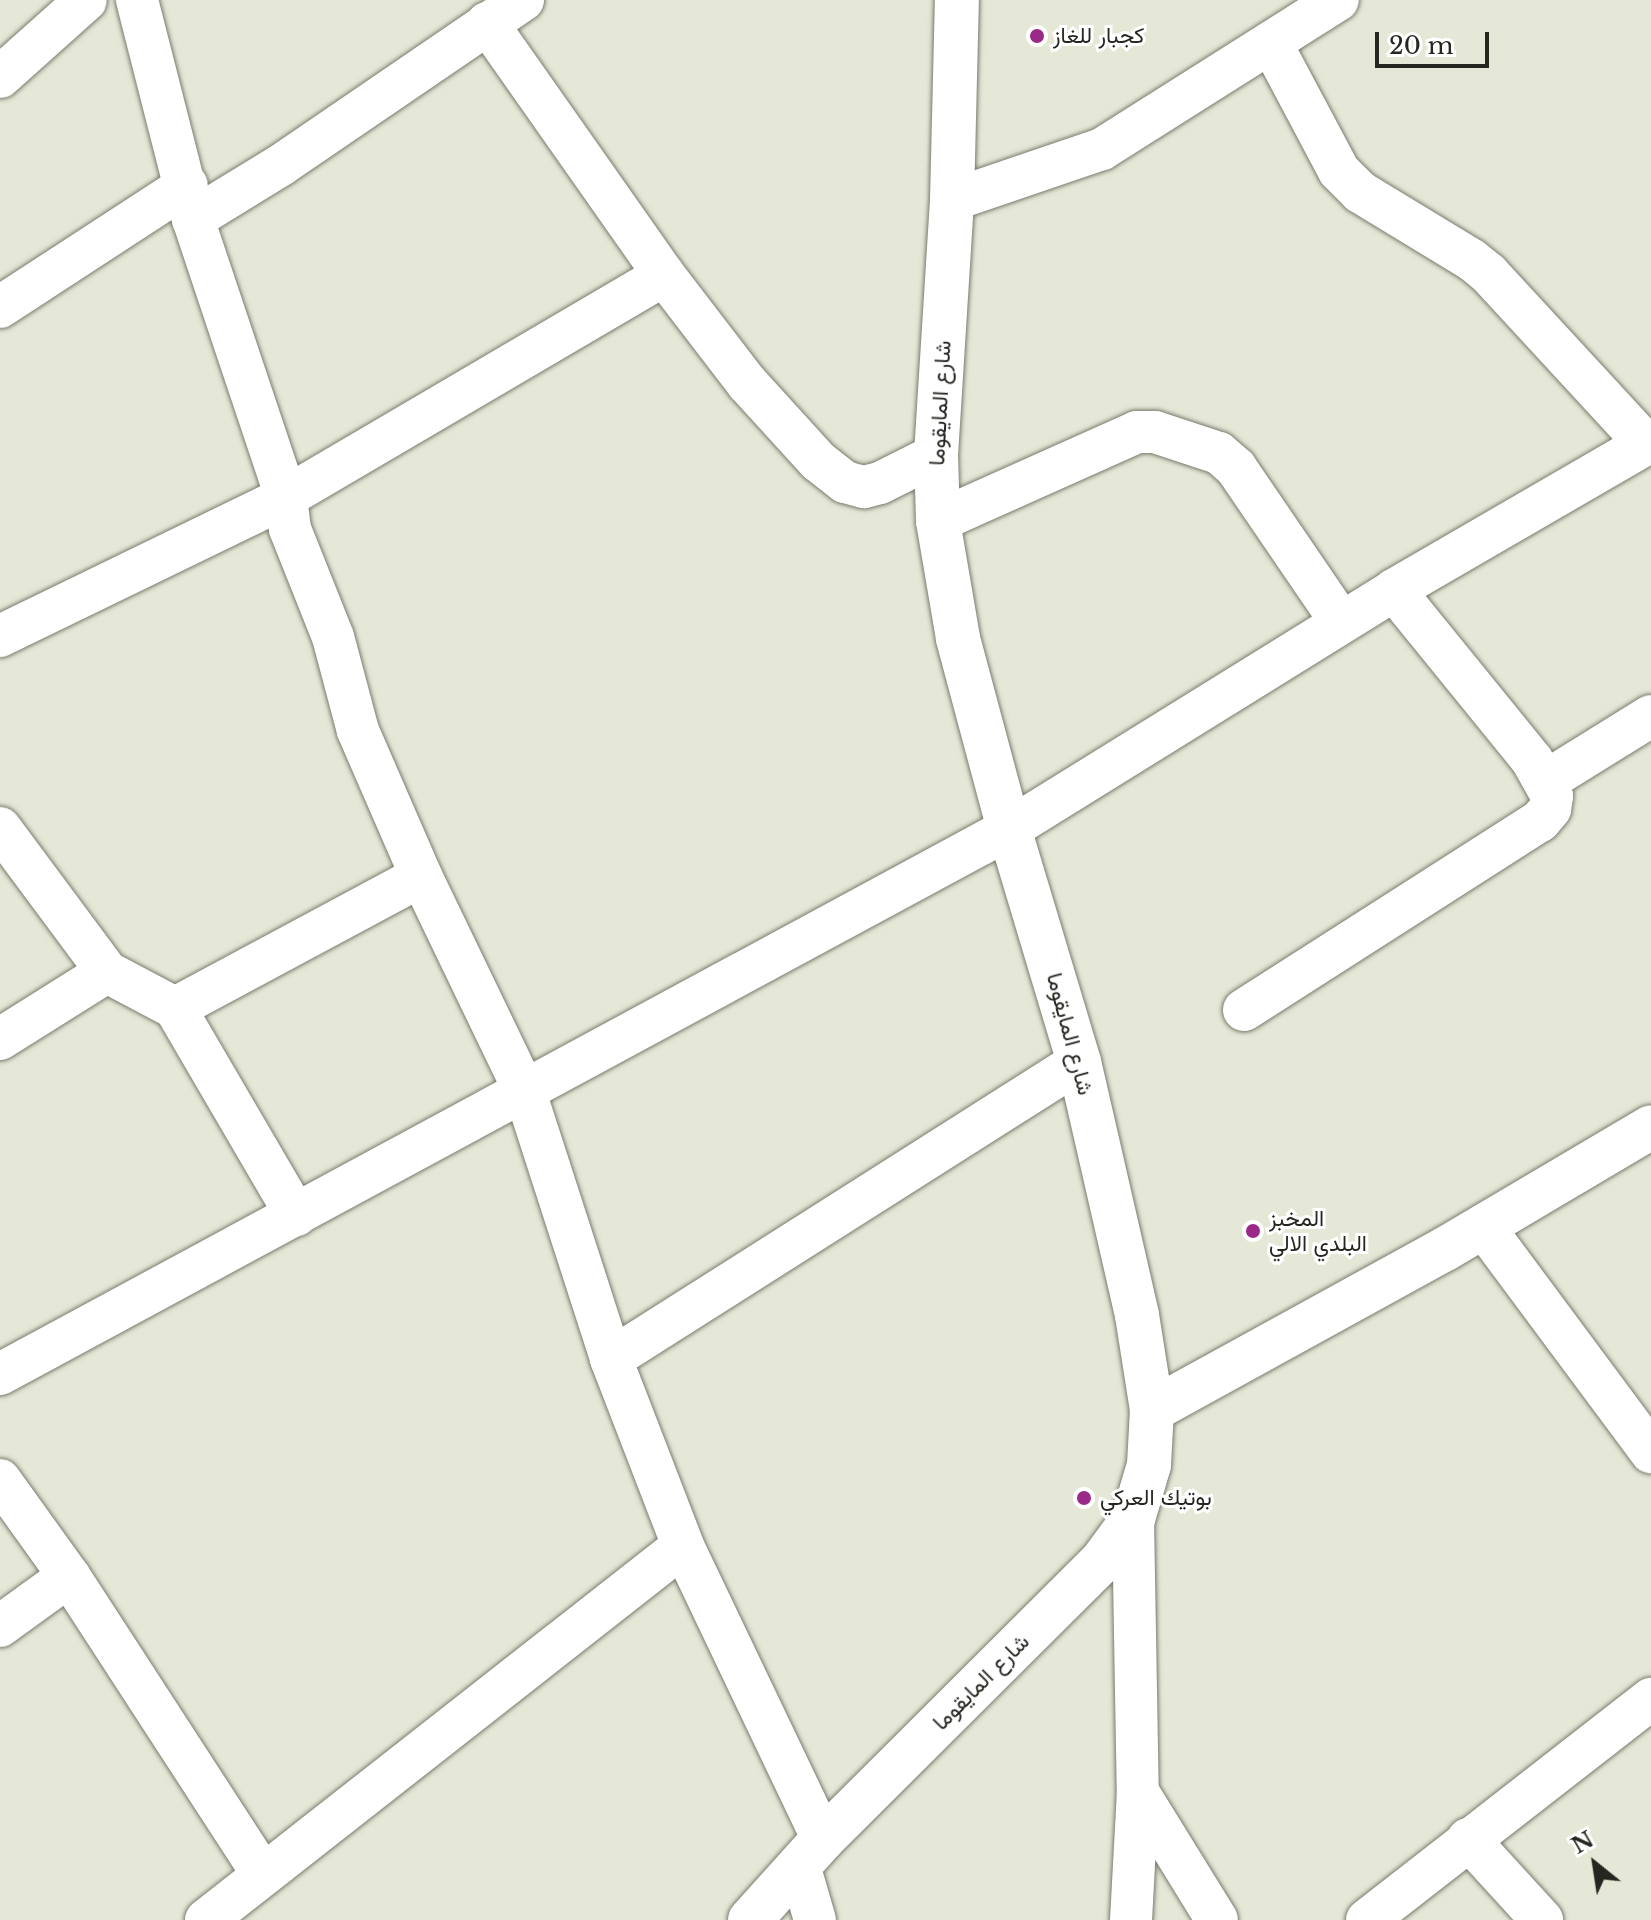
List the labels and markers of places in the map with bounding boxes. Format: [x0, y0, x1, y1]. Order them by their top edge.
place label: كجبار للغاز [1053, 23, 1144, 49]
marker: كجبار للغاز [1028, 27, 1046, 45]
place label: المخبز البلدي الالي [1269, 1205, 1367, 1256]
marker: المخبز البلدي الالي [1244, 1222, 1262, 1240]
place label: بوتيك العركي [1100, 1485, 1212, 1511]
marker: بوتيك العركي [1075, 1489, 1093, 1507]

